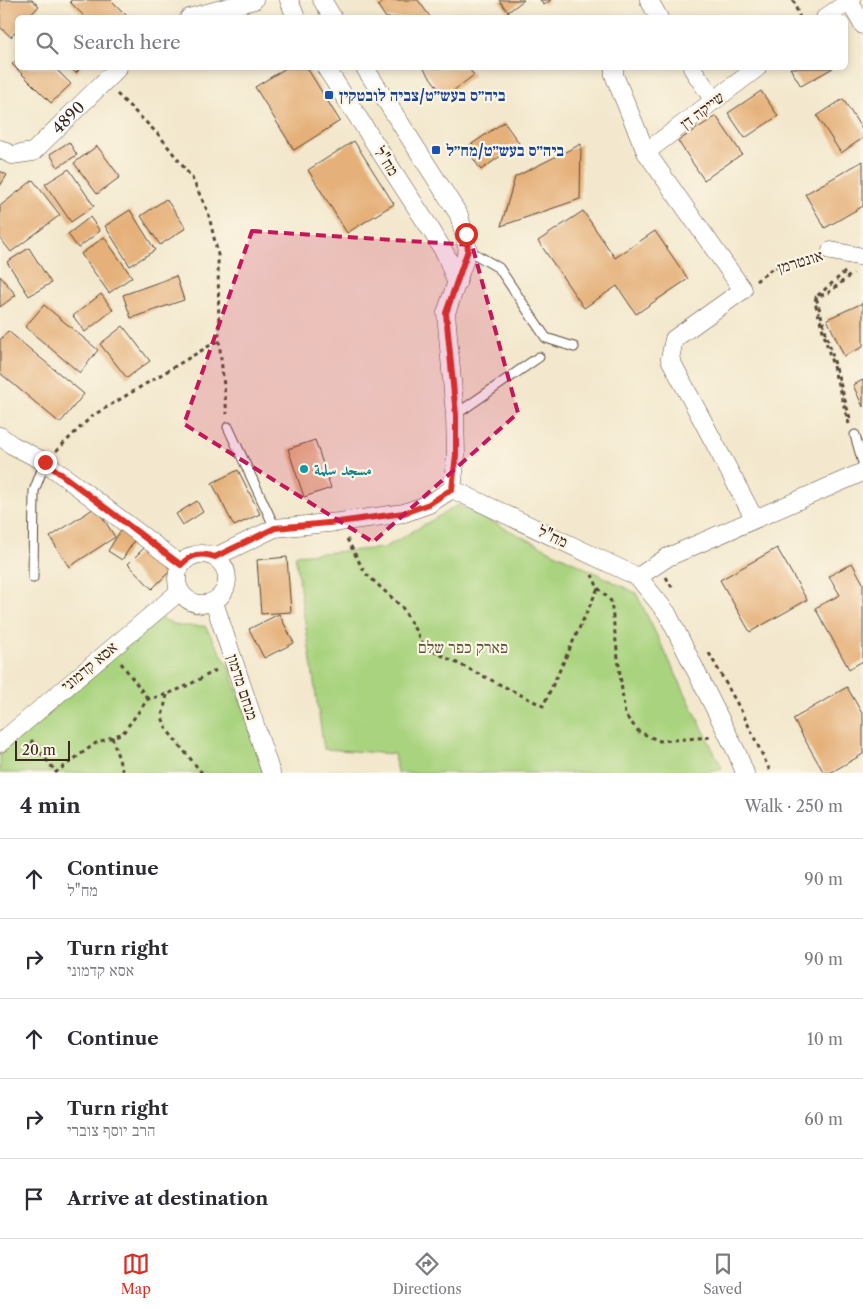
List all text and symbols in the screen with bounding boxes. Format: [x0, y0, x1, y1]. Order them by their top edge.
search box [15, 15, 848, 70]
icon: search [33, 29, 61, 57]
text: Search here [73, 31, 181, 54]
place label: ביה״ס בעש״ט/צביה לובטקין [339, 85, 506, 105]
street label: שייקה דן [676, 87, 728, 133]
marker: ביה״ס בעש״ט/צביה לובטקין [323, 89, 335, 101]
street label: 4890 [47, 97, 89, 138]
place label: ביה״ס בעש״ט/מח״ל [446, 140, 564, 160]
street label: מח"ל [370, 143, 404, 179]
marker: ביה״ס בעש״ט/מח״ל [430, 144, 442, 156]
route start [455, 223, 478, 246]
street label: אונטרמן [775, 245, 825, 277]
route end [34, 451, 57, 474]
place label: مسجد سلمة [314, 459, 372, 479]
marker: مسجد سلمة [298, 463, 310, 475]
street label: מח"ל [535, 520, 571, 552]
street label: אסא קדמוני [57, 637, 121, 695]
park label: פארק כפר שלם [418, 637, 508, 657]
street label: מנחם מדמון [223, 652, 263, 722]
scale bar [15, 738, 70, 761]
text: 20 m [22, 741, 56, 759]
text: 4 min [20, 793, 81, 818]
text: Walk · 250 m [745, 796, 843, 816]
text: Continue [67, 857, 159, 880]
icon: ahead [20, 865, 48, 893]
text: 90 m [804, 869, 843, 889]
text: מח"ל [67, 880, 98, 900]
text: Turn right [67, 937, 168, 960]
icon: right [20, 945, 48, 973]
text: 90 m [804, 949, 843, 969]
text: אסא קדמוני [67, 960, 134, 980]
icon: ahead [20, 1025, 48, 1053]
text: Continue [67, 1027, 159, 1050]
text: 10 m [807, 1029, 843, 1049]
text: Turn right [67, 1097, 168, 1120]
icon: right [20, 1105, 48, 1133]
text: 60 m [804, 1109, 843, 1129]
text: הרב יוסף צוברי [67, 1120, 156, 1140]
icon: arrive [20, 1185, 48, 1213]
text: Arrive at destination [67, 1187, 268, 1210]
tab: Map [121, 1250, 151, 1298]
tab: Directions [392, 1250, 462, 1298]
tab: Saved [703, 1250, 742, 1298]

